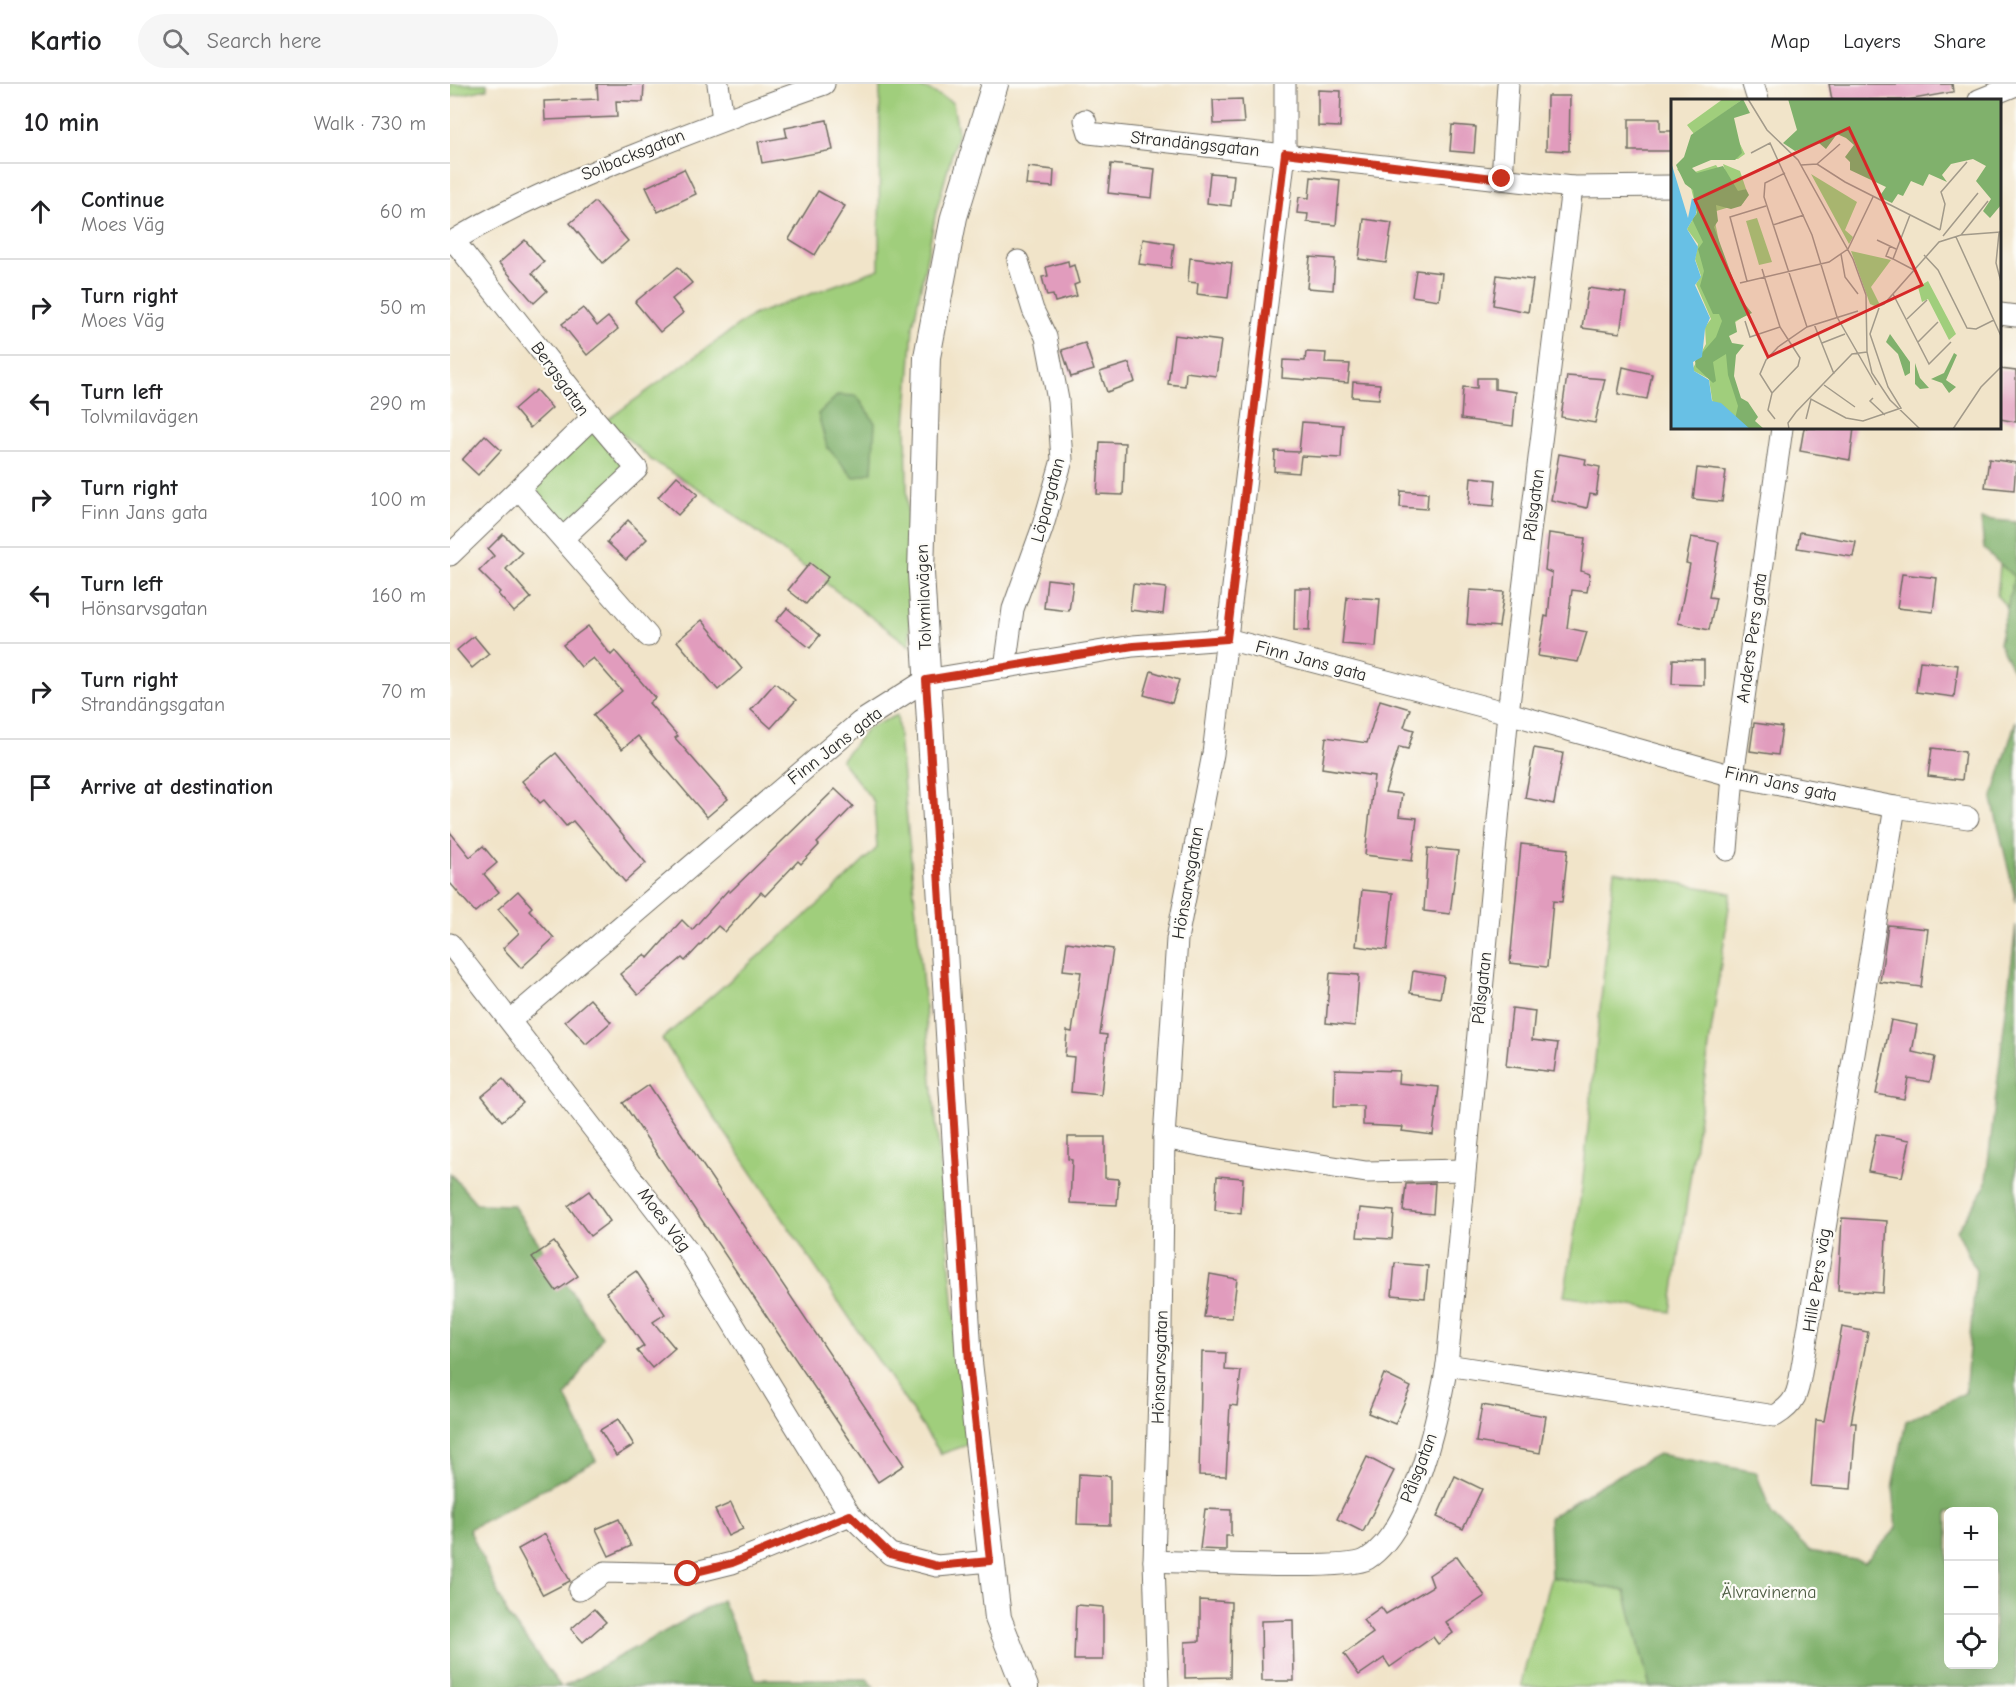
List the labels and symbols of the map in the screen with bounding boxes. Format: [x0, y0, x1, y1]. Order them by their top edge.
inset map [1671, 99, 2001, 429]
street label: Solbacksgatan [578, 125, 688, 185]
street label: Strandängsgatan [1129, 127, 1261, 161]
route end [1488, 165, 1514, 191]
street label: Bergsgatan [526, 338, 594, 420]
street label: Löpargatan [1027, 456, 1069, 544]
street label: Pålsgatan [1519, 468, 1549, 542]
street label: Tolvmilavägen [912, 544, 936, 650]
street label: Anders Pers gata [1732, 571, 1772, 705]
street label: Finn Jans gata [1253, 636, 1369, 686]
street label: Finn Jans gata [784, 703, 886, 789]
street label: Finn Jans gata [1723, 762, 1839, 806]
street label: Hönsarvsgatan [1168, 825, 1208, 941]
street label: Pålsgatan [1468, 951, 1496, 1025]
street label: Moes Väg [633, 1184, 695, 1256]
street label: Hille Pers väg [1798, 1227, 1836, 1333]
street label: Hönsarvsgatan [1148, 1310, 1172, 1424]
street label: Pålsgatan [1396, 1430, 1442, 1506]
route start [674, 1560, 700, 1586]
park label: Älvravinerna [1722, 1582, 1817, 1603]

